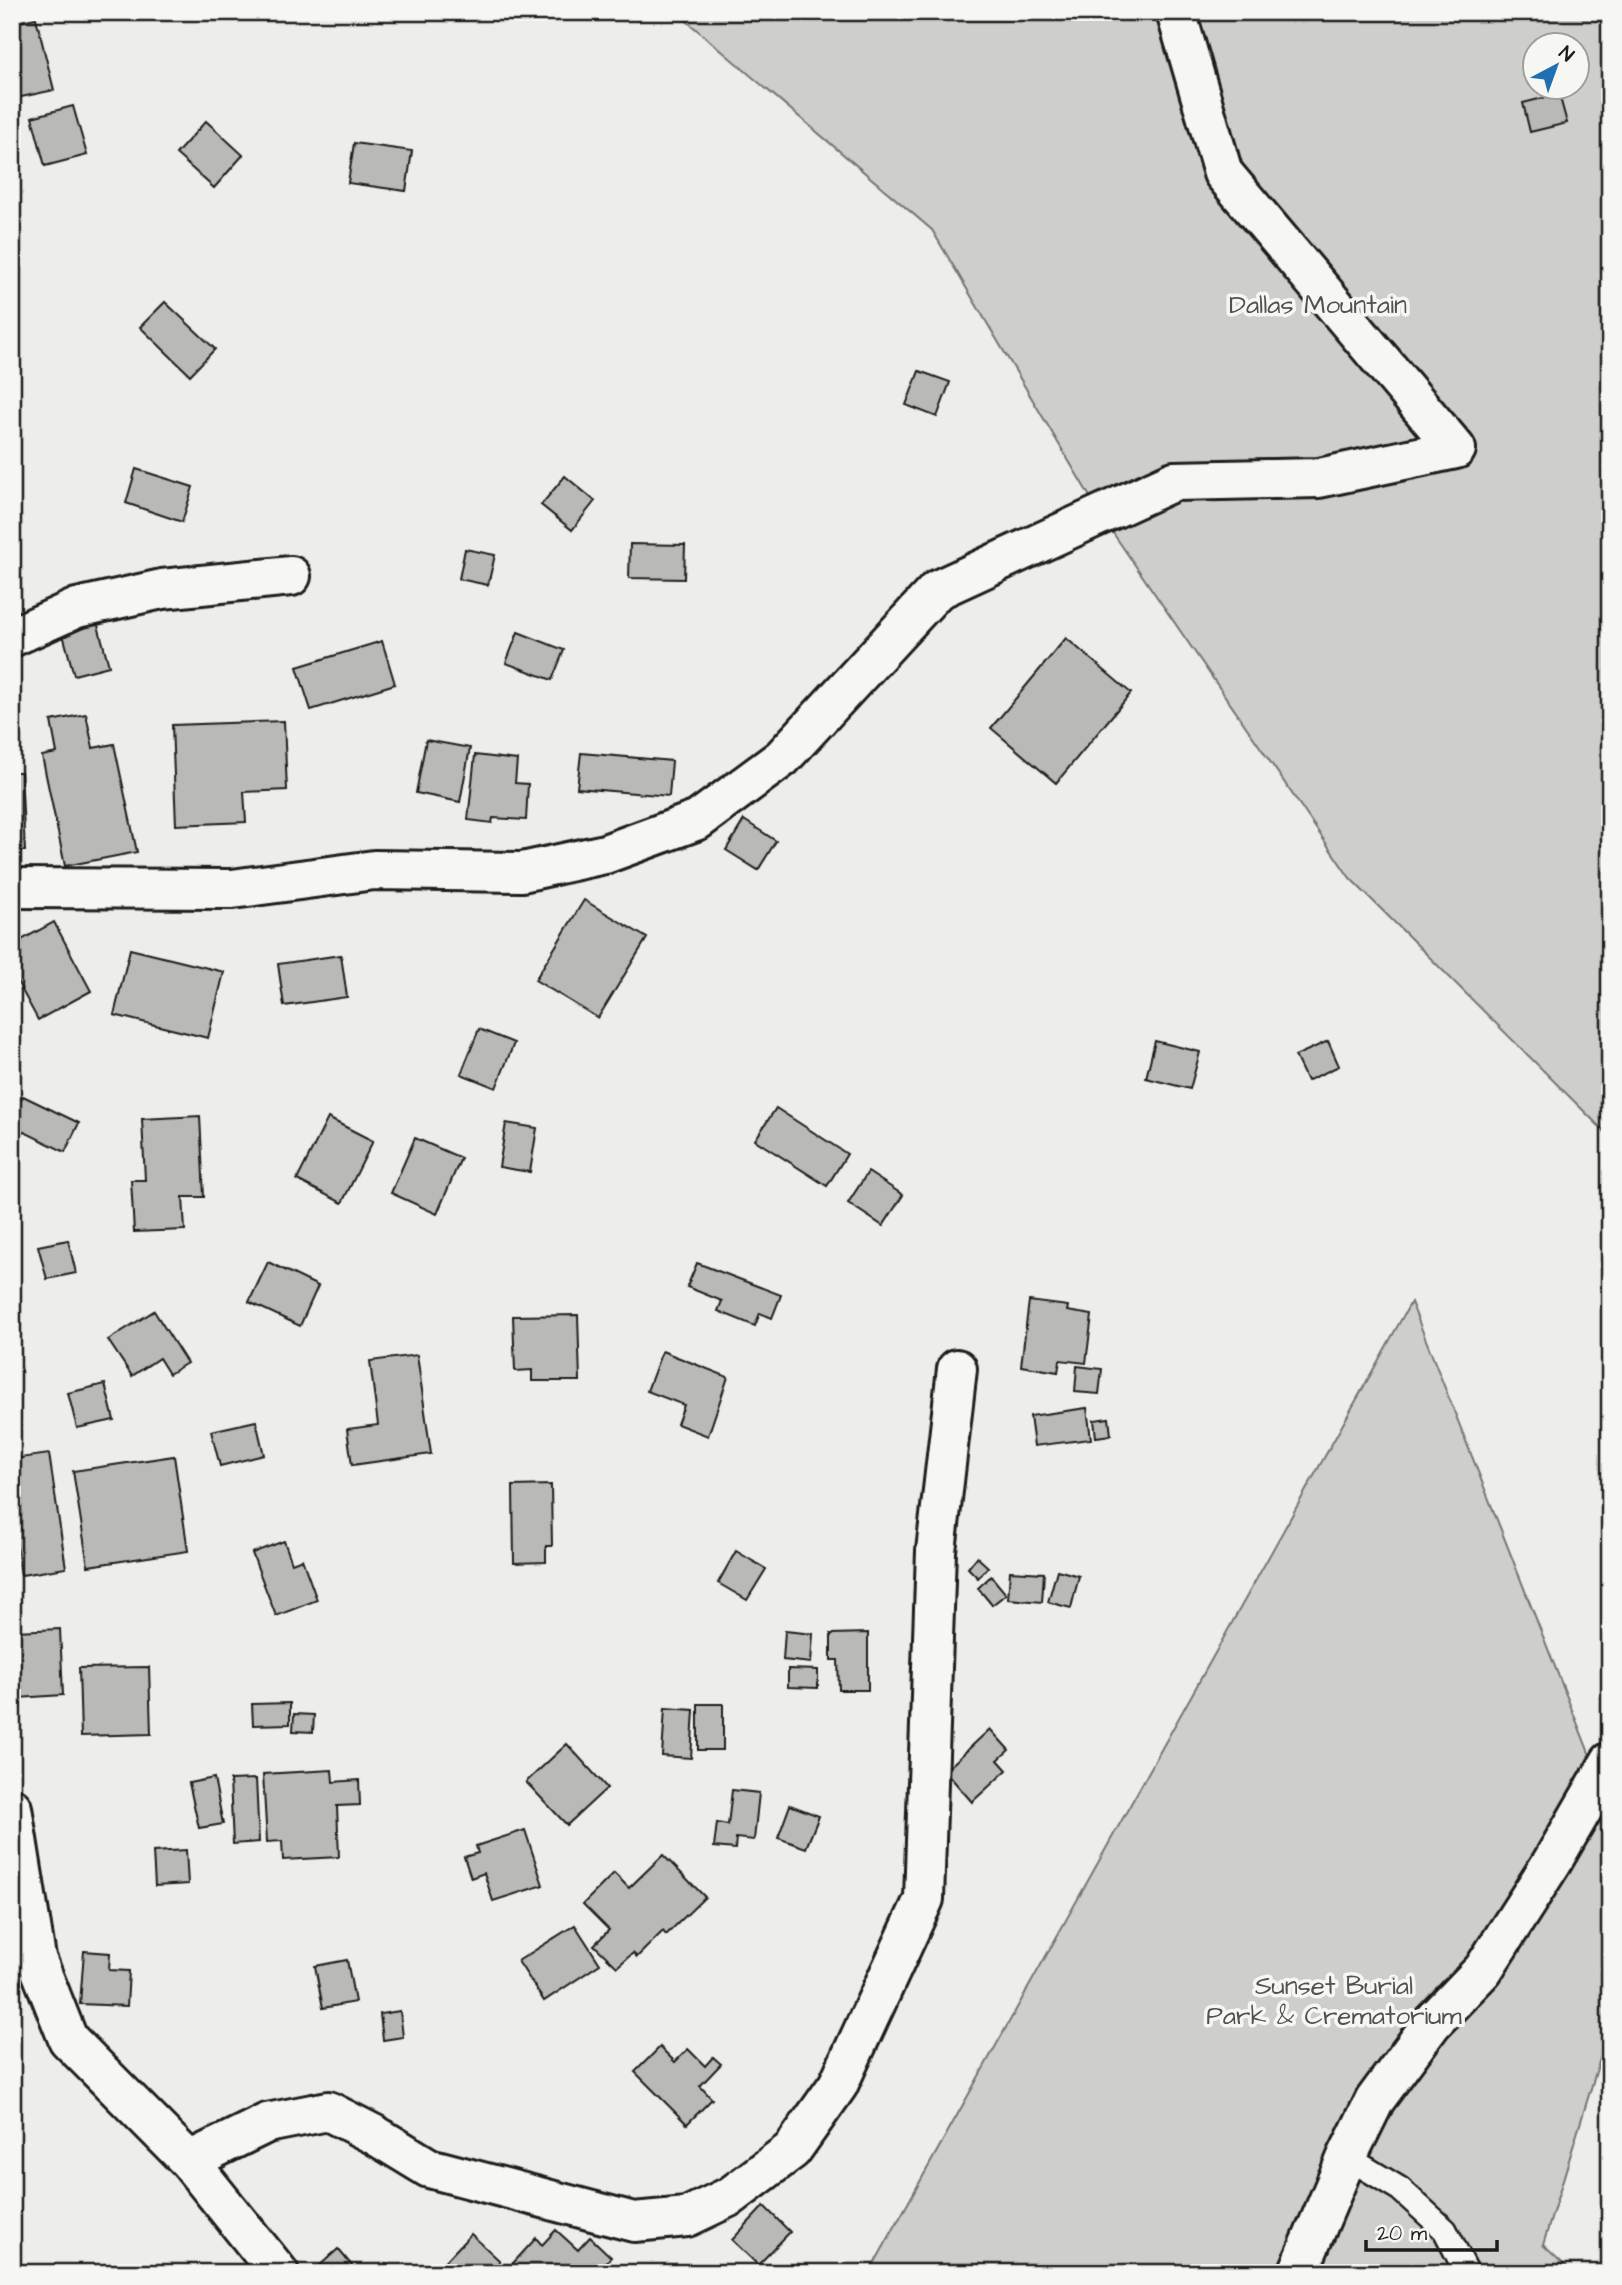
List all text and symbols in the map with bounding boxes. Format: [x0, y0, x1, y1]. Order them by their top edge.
north arrow [1520, 32, 1590, 102]
text: N [1553, 40, 1580, 68]
park label: Dallas Mountain [1229, 287, 1407, 323]
park label: Sunset Burial Park & Crematorium [1206, 1968, 1463, 2034]
scale bar [1366, 2208, 1498, 2252]
text: 20 m [1377, 2219, 1428, 2248]

